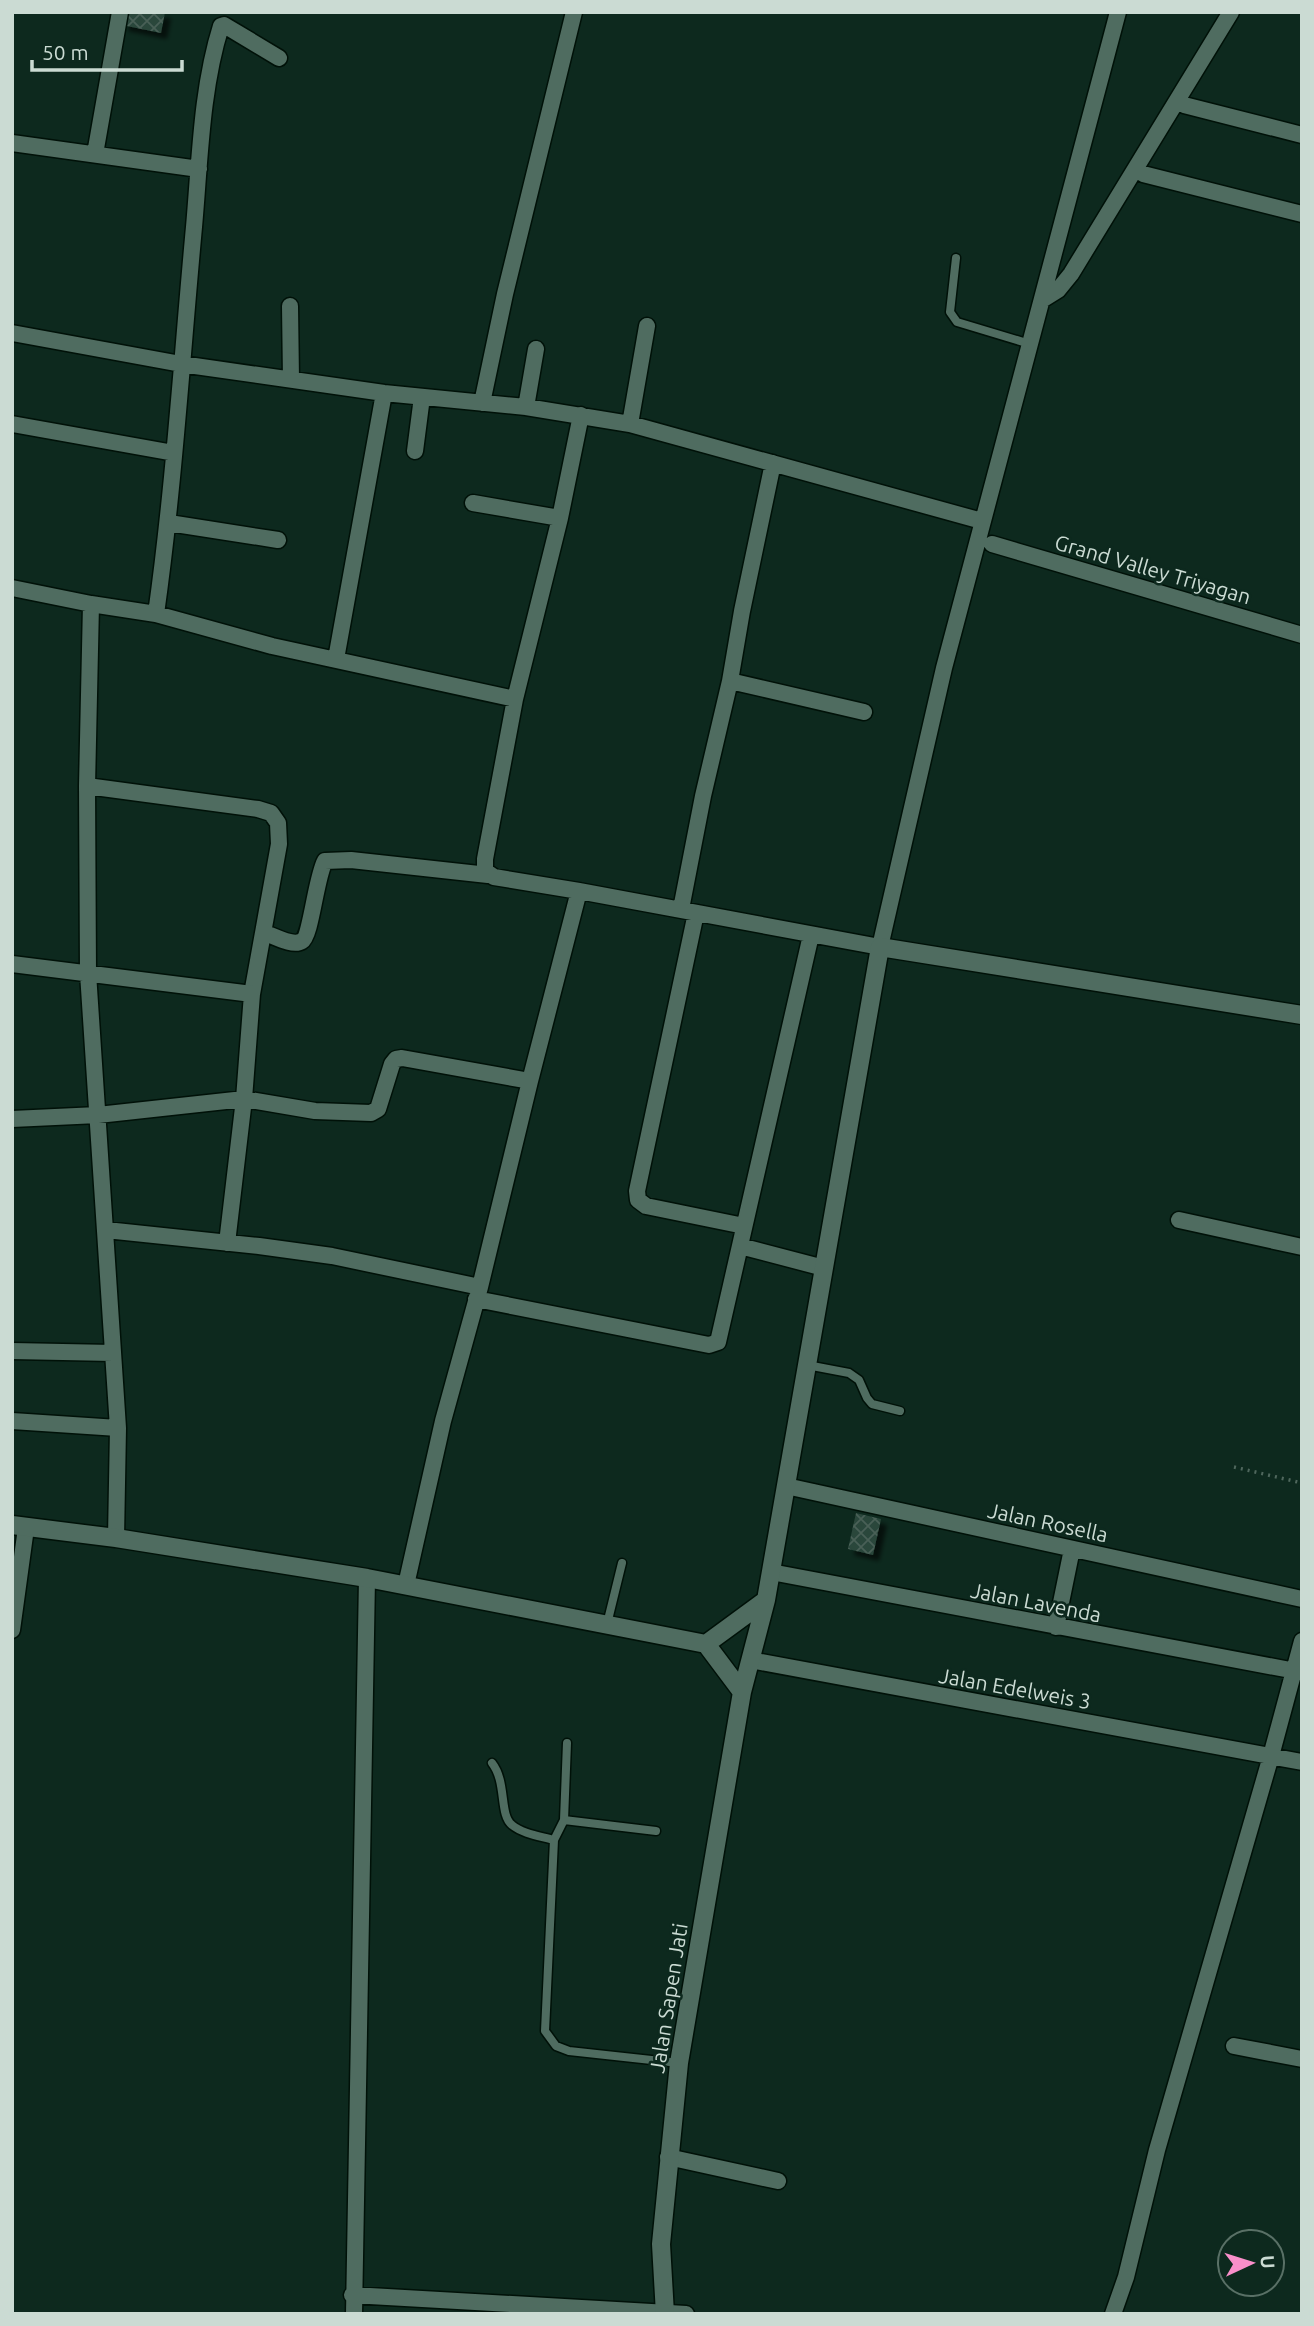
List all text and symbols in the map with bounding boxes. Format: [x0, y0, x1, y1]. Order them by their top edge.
scale bar [32, 28, 182, 72]
text: 50 m [42, 40, 89, 64]
street label: Grand Valley Triyagan [1052, 530, 1254, 608]
street label: Jalan Rosella [986, 1498, 1110, 1546]
street label: Jalan Lavenda [969, 1578, 1103, 1626]
street label: Jalan Edelweis 3 [937, 1663, 1093, 1713]
street label: Jalan Sapen Jati [644, 1921, 692, 2075]
north arrow [1216, 2228, 1286, 2298]
text: U [1257, 2254, 1279, 2269]

